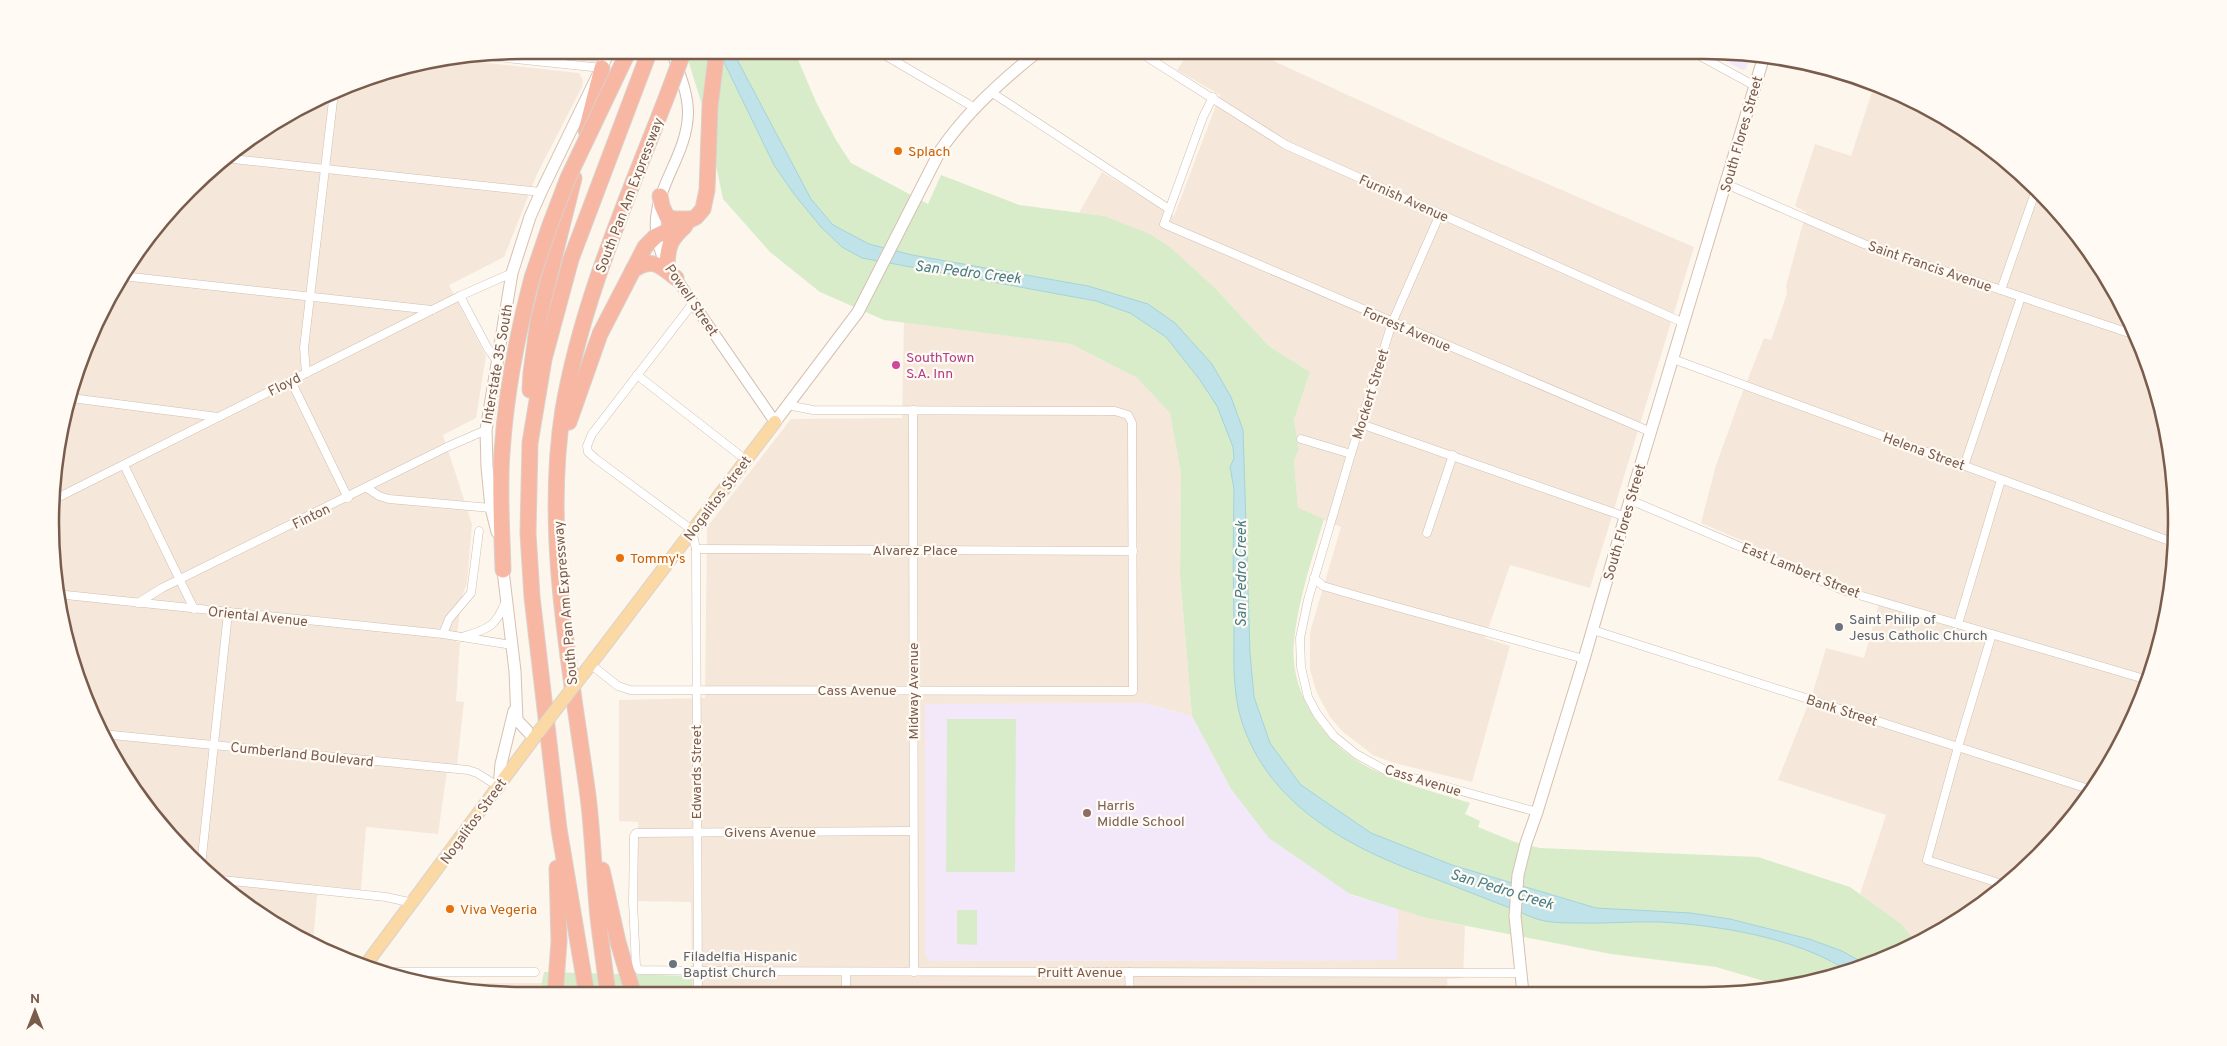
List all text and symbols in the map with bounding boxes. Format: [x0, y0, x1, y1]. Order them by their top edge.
street label: South Flores Street [1718, 74, 1767, 195]
street label: South Pan Am Expressway [593, 115, 668, 276]
place label: Splach [908, 144, 950, 161]
marker: Splach [892, 145, 904, 157]
street label: Furnish Avenue [1356, 172, 1451, 227]
street label: Saint Francis Avenue [1865, 238, 1994, 297]
water label: San Pedro Creek [914, 258, 1023, 289]
street label: Powell Street [660, 262, 721, 340]
street label: Interstate 35 South [480, 303, 517, 426]
street label: Forrest Avenue [1360, 304, 1453, 356]
street label: Mockert Street [1350, 347, 1393, 442]
place label: SouthTown S.A. Inn [906, 350, 975, 383]
marker: SouthTown S.A. Inn [890, 359, 902, 371]
street label: Floyd [265, 370, 304, 401]
street label: Helena Street [1880, 430, 1967, 475]
street label: Nogalitos Street [681, 453, 756, 545]
street label: South Flores Street [1601, 462, 1650, 583]
street label: Finton [290, 501, 333, 534]
street label: South Pan Am Expressway [551, 520, 582, 686]
water label: San Pedro Creek [1233, 520, 1252, 628]
street label: East Lambert Street [1739, 540, 1862, 603]
street label: Alvarez Place [872, 543, 958, 560]
place label: Tommy's [630, 551, 685, 568]
marker: Tommy's [614, 552, 626, 564]
street label: Oriental Avenue [207, 604, 309, 631]
place label: Saint Philip of Jesus Catholic Church [1849, 612, 1988, 645]
marker: Saint Philip of Jesus Catholic Church [1833, 621, 1845, 633]
street label: Midway Avenue [906, 643, 923, 739]
street label: Cass Avenue [817, 683, 897, 700]
street label: Bank Street [1804, 692, 1879, 731]
street label: Edwards Street [689, 725, 706, 819]
street label: Cumberland Boulevard [229, 740, 374, 771]
street label: Cass Avenue [1382, 762, 1463, 801]
street label: Nogalitos Street [437, 776, 511, 868]
place label: Harris Middle School [1097, 798, 1185, 831]
marker: Harris Middle School [1081, 807, 1093, 819]
street label: Givens Avenue [724, 825, 816, 842]
water label: San Pedro Creek [1448, 866, 1556, 915]
place label: Viva Vegeria [460, 902, 537, 919]
marker: Viva Vegeria [444, 903, 456, 915]
place label: Filadelfia Hispanic Baptist Church [683, 949, 798, 982]
marker: Filadelfia Hispanic Baptist Church [667, 958, 679, 970]
street label: Pruitt Avenue [1037, 965, 1123, 982]
north arrow [10, 986, 60, 1036]
text: N [30, 991, 40, 1008]

